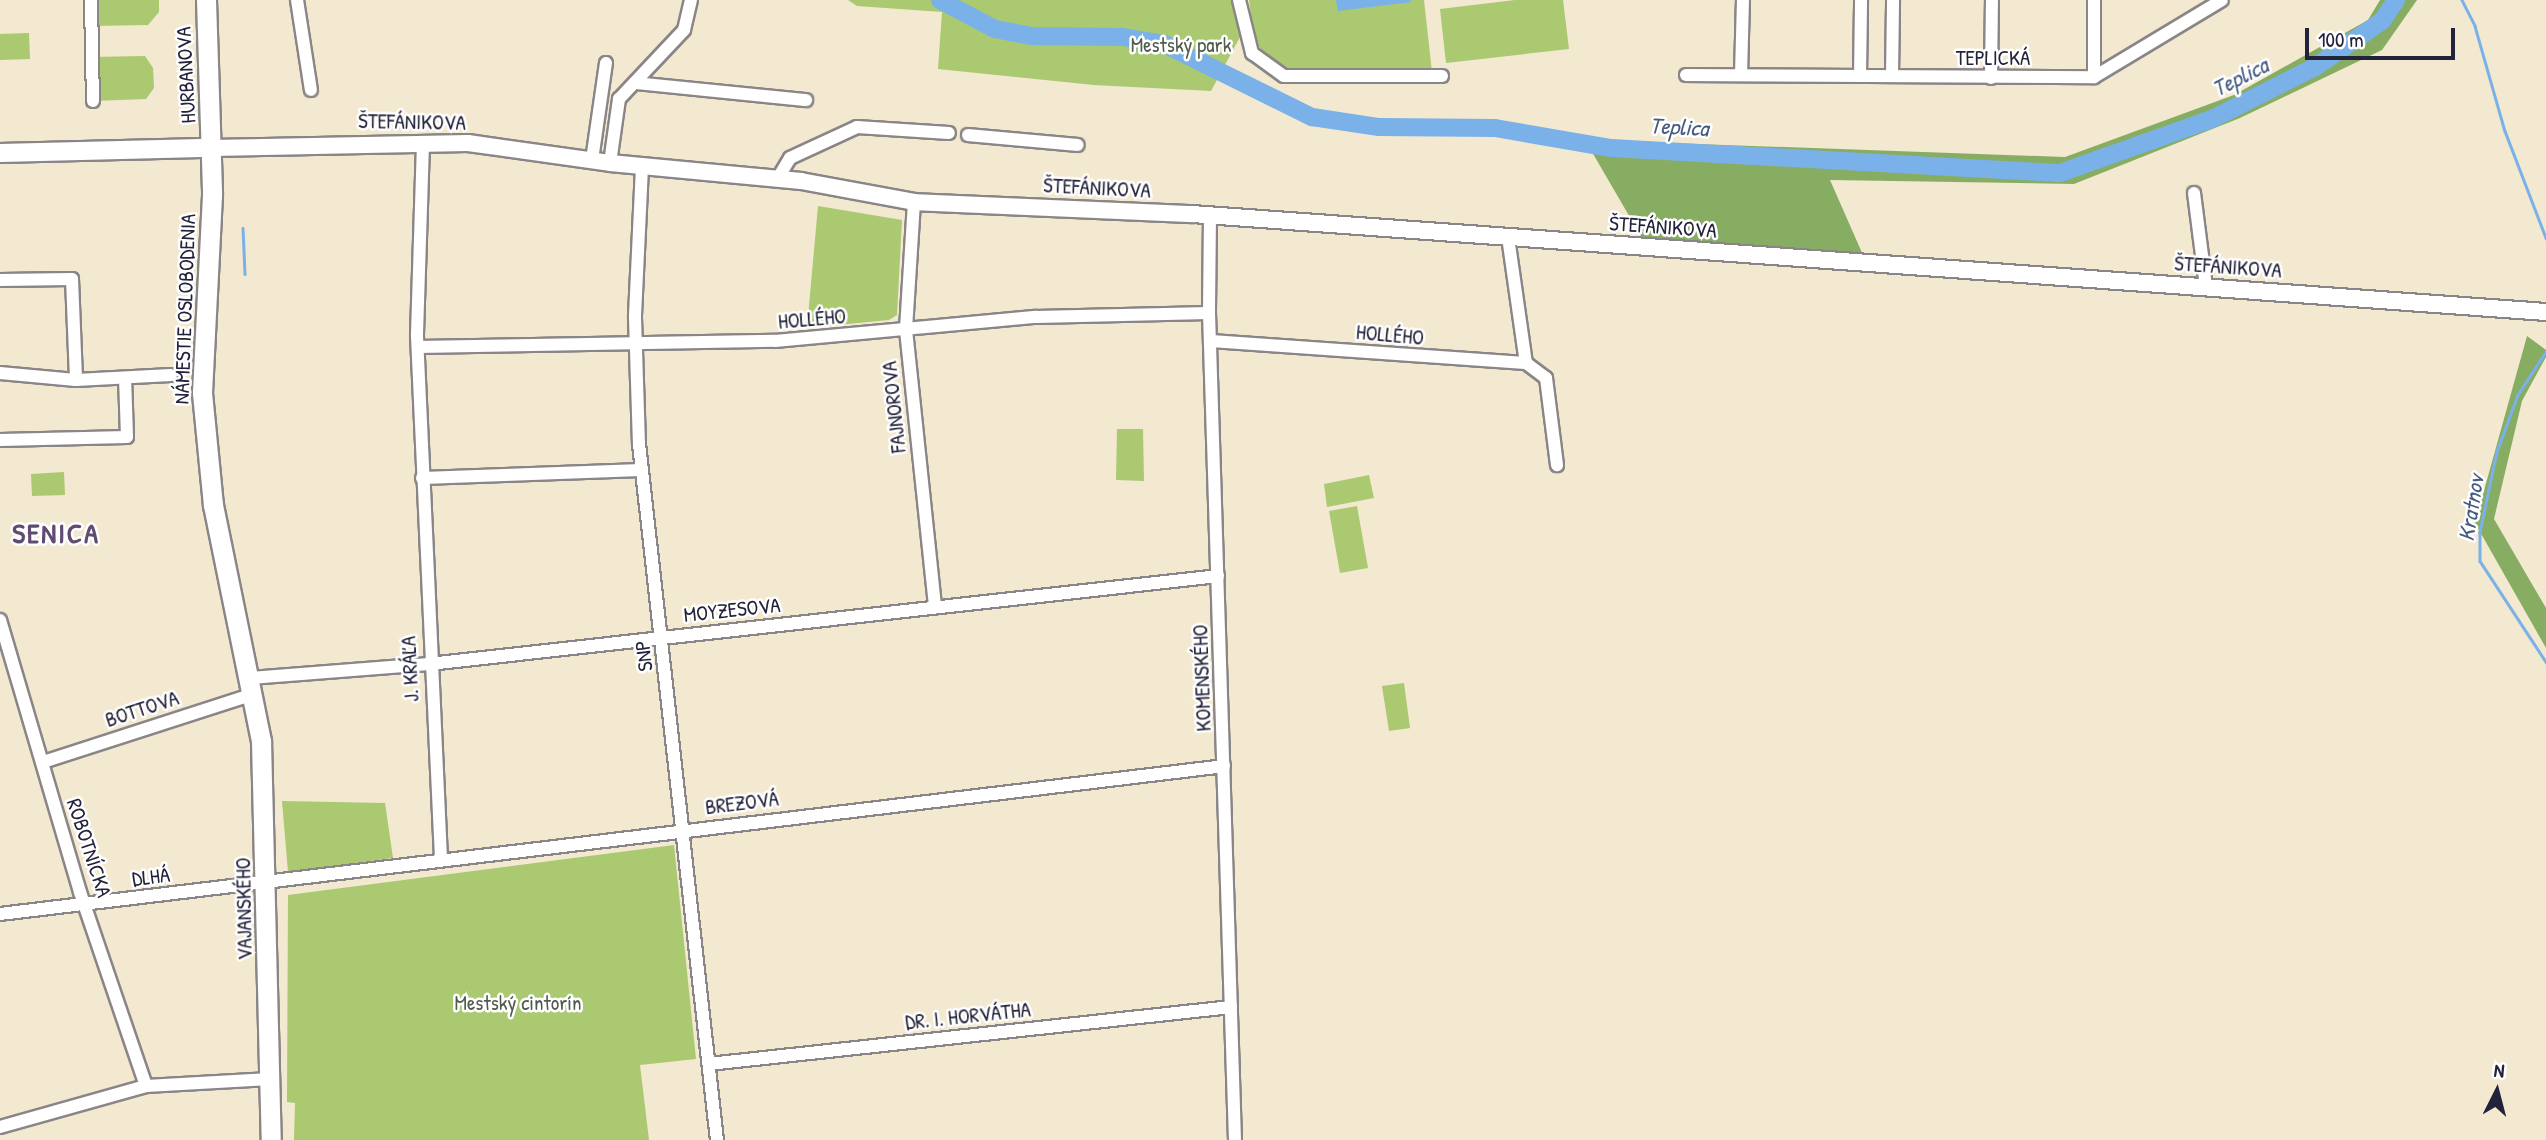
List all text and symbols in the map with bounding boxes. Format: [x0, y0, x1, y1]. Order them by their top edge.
scale bar [2308, 14, 2458, 58]
text: 100 m [2318, 25, 2364, 54]
street label: HURBANOVA [171, 26, 201, 124]
park label: Mestský park [1131, 32, 1231, 58]
street label: TEPLICKÁ [1956, 45, 2030, 71]
water label: Teplica [2207, 51, 2273, 103]
street label: ŠTEFÁNIKOVA [358, 108, 466, 136]
water label: Teplica [1649, 112, 1709, 142]
street label: ŠTEFÁNIKOVA [1043, 173, 1151, 203]
street label: ŠTEFÁNIKOVA [1608, 211, 1718, 243]
street label: NÁMESTIE OSLOBODENIA [169, 213, 201, 405]
street label: ŠTEFÁNIKOVA [2173, 251, 2283, 283]
street label: HOLLÉHO [777, 303, 847, 335]
street label: HOLLÉHO [1355, 319, 1425, 351]
street label: FAJNOROVA [877, 360, 911, 454]
water label: Kratnov [2452, 473, 2490, 543]
district label: SENICA [13, 516, 99, 550]
street label: MOYZESOVA [683, 592, 781, 628]
street label: KOMENSKÉHO [1188, 624, 1216, 732]
street label: J. KRÁĽA [396, 635, 424, 703]
street label: SNP [630, 639, 658, 673]
street label: BOTTOVA [102, 685, 182, 733]
street label: BREZOVÁ [704, 786, 780, 820]
street label: ROBOTNÍCKA [61, 796, 117, 900]
street label: VAJANSKÉHO [231, 857, 257, 961]
street label: DLHÁ [131, 862, 171, 892]
park label: Mestský cintorín [455, 990, 581, 1016]
street label: DR. I. HORVÁTHA [904, 997, 1032, 1035]
north arrow [2462, 1056, 2532, 1126]
text: N [2493, 1057, 2506, 1084]

